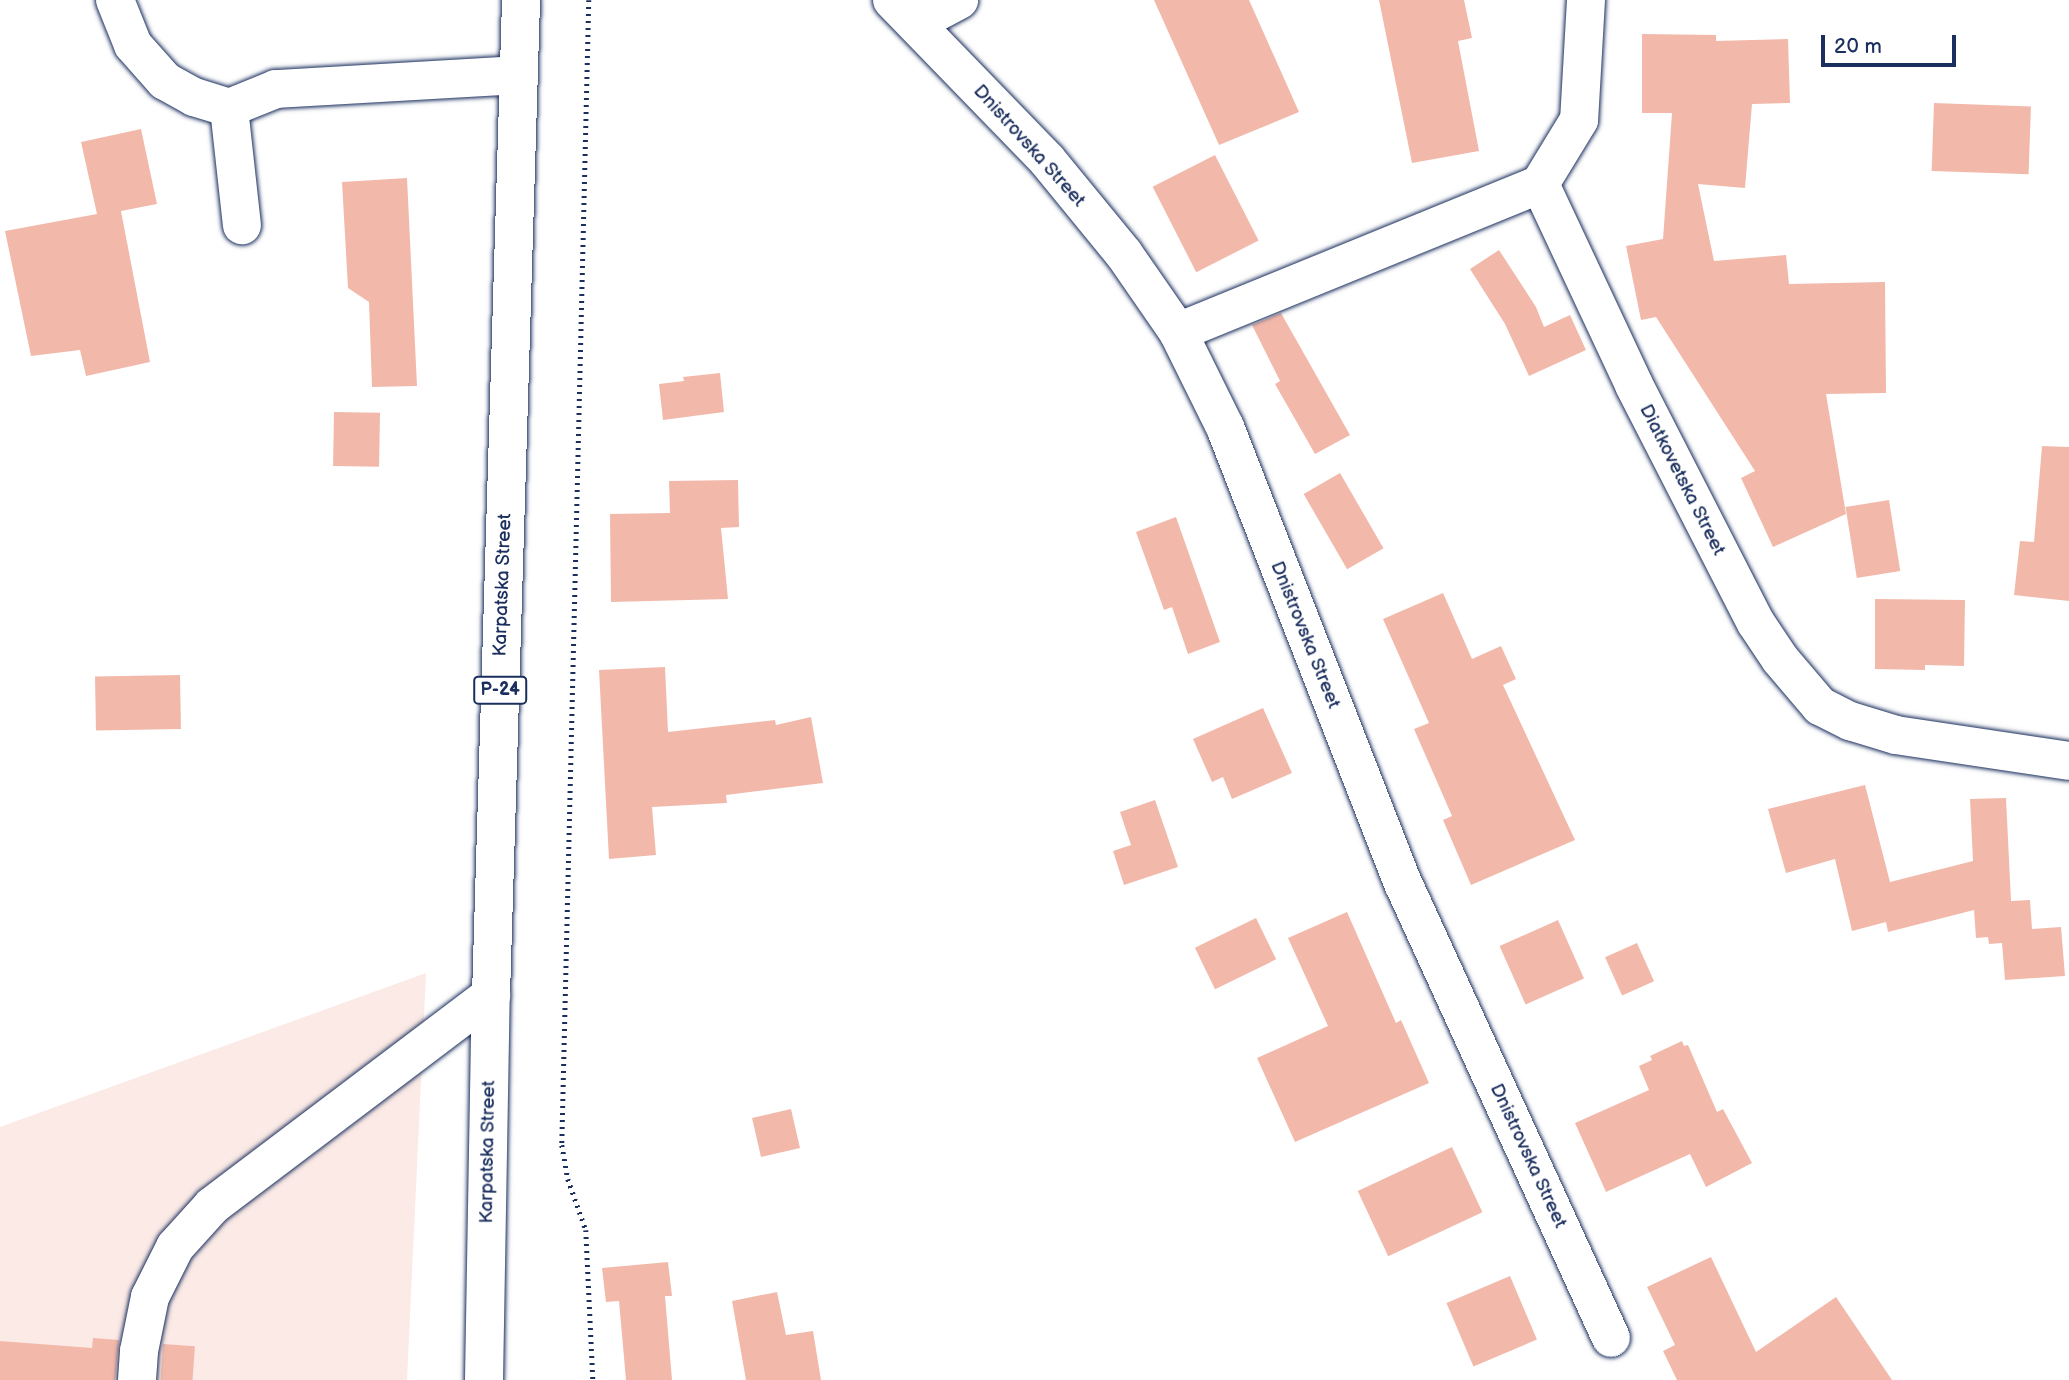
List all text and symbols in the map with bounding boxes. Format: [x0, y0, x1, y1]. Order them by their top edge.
scale bar [1824, 21, 1959, 65]
text: 20 m [1834, 34, 1882, 59]
street label: Dnistrovska Street [968, 80, 1090, 212]
street label: Diatkovetska Street [1634, 401, 1730, 559]
street label: Karpatska Street [489, 513, 517, 657]
street label: Dnistrovska Street [1265, 558, 1345, 712]
road number: Р-24 [472, 676, 528, 704]
street label: Karpatska Street [475, 1080, 501, 1224]
street label: Dnistrovska Street [1484, 1080, 1572, 1232]

